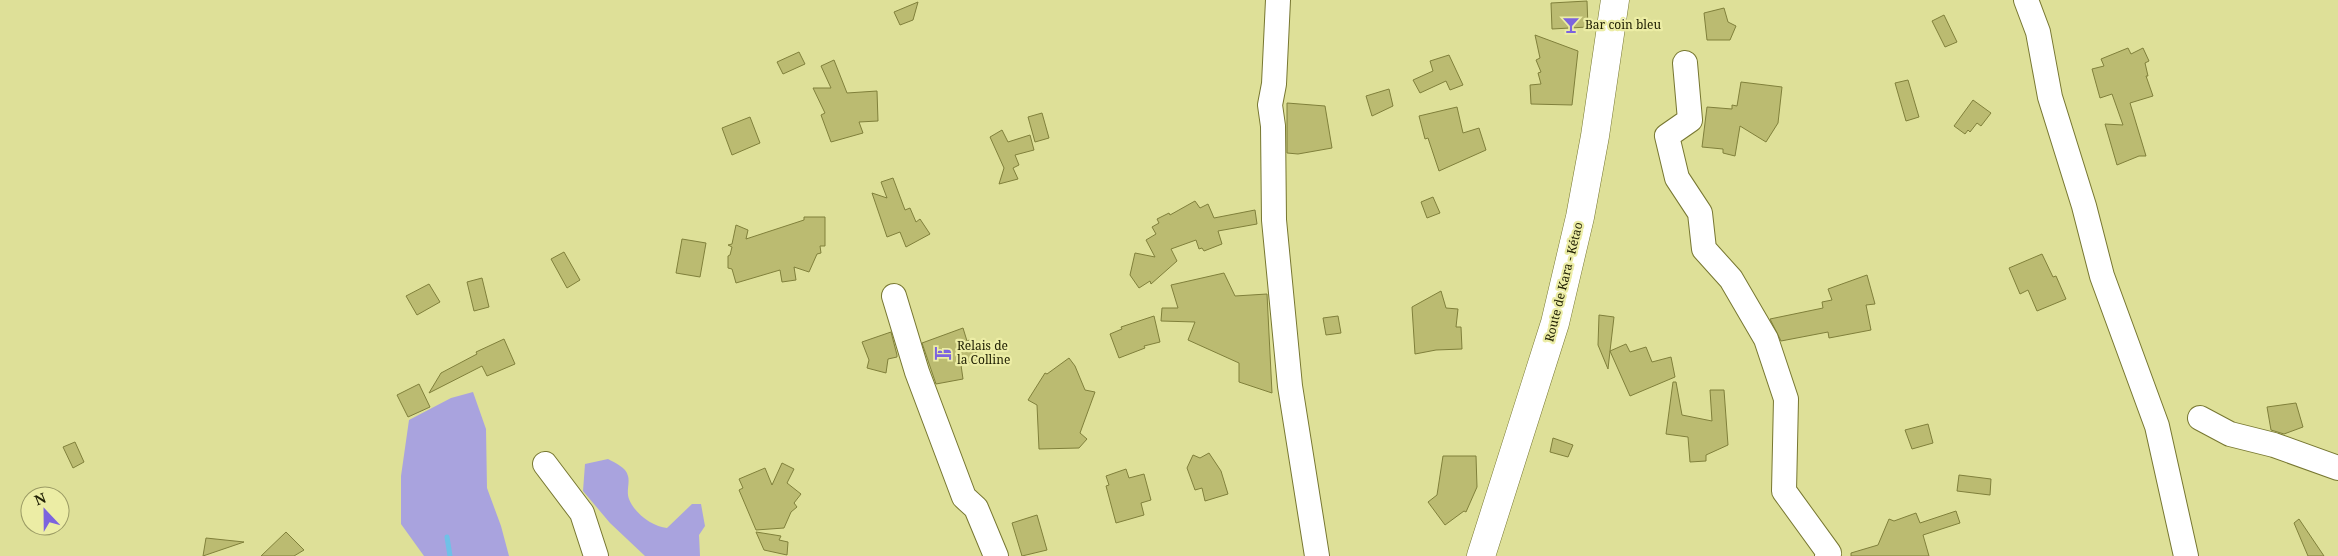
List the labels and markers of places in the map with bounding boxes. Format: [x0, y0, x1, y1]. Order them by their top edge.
bar icon: Bar coin bleu [1561, 15, 1581, 35]
place label: Bar coin bleu [1585, 16, 1661, 33]
place label: Relais de la Colline [957, 337, 1010, 368]
hotel icon: Relais de la Colline [933, 343, 953, 363]

